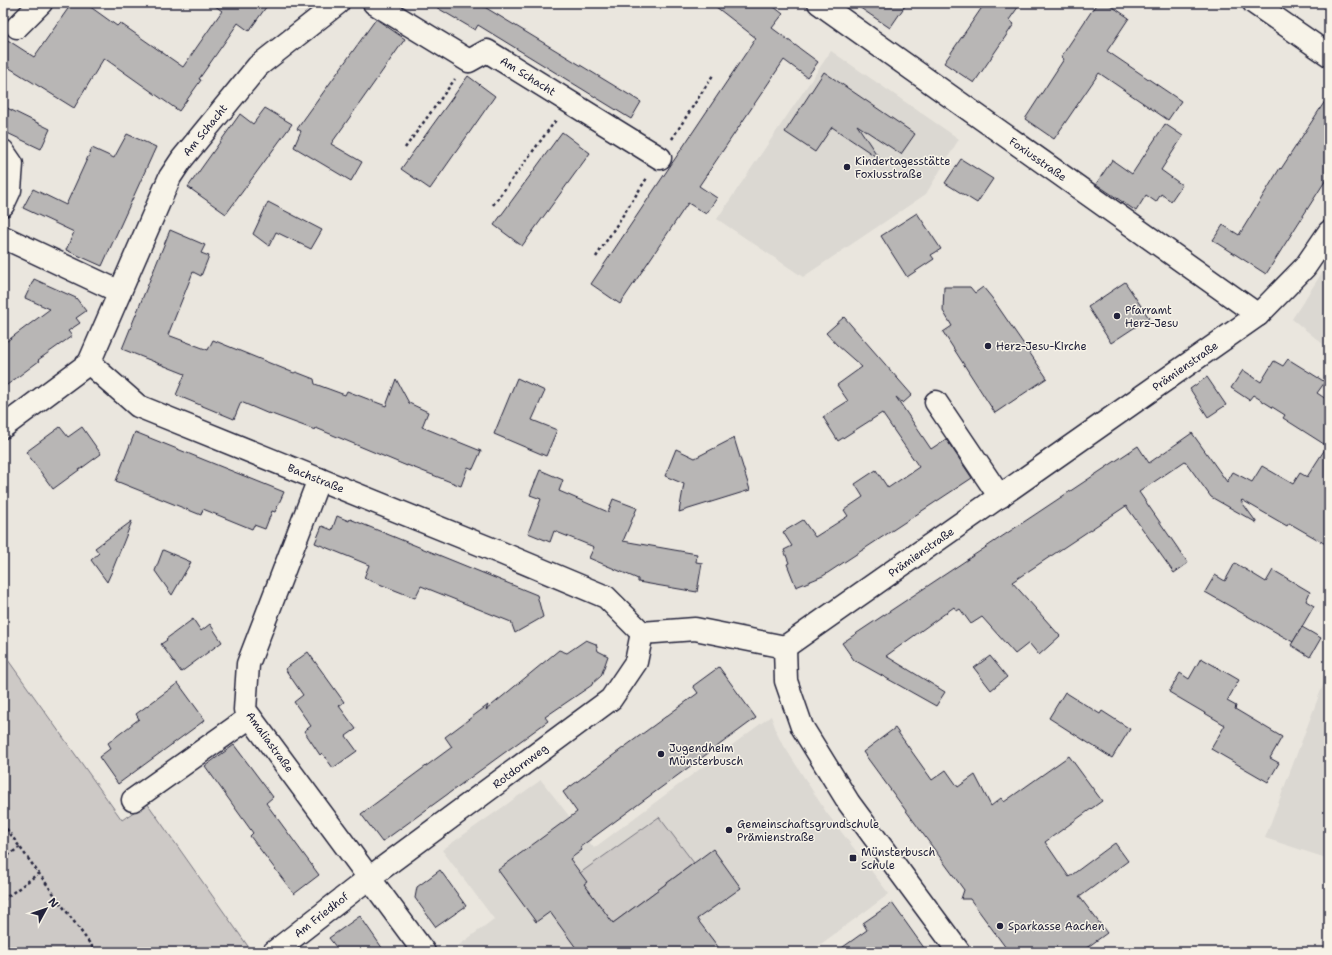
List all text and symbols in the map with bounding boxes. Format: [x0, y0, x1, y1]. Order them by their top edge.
street label: Am Schacht [497, 53, 559, 100]
street label: Am Schacht [180, 101, 231, 159]
street label: Foxiusstraße [1006, 134, 1070, 185]
place label: Kindertagesstätte Foxiusstraße [855, 154, 950, 182]
marker: Kindertagesstätte Foxiusstraße [842, 162, 852, 172]
place label: Pfarramt Herz-Jesu [1125, 303, 1178, 331]
marker: Pfarramt Herz-Jesu [1112, 311, 1122, 321]
street label: Prämienstraße [1149, 338, 1221, 395]
place label: Herz-Jesu-Kirche [996, 339, 1087, 354]
marker: Herz-Jesu-Kirche [983, 341, 993, 351]
street label: Bachstraße [285, 460, 346, 497]
street label: Prämienstraße [885, 524, 957, 581]
street label: Amaliastraße [242, 709, 297, 776]
street label: Rotdornweg [490, 741, 551, 792]
place label: Jugendheim Münsterbusch [669, 741, 743, 769]
marker: Jugendheim Münsterbusch [656, 749, 666, 759]
place label: Gemeinschaftsgrundschule Prämienstraße [737, 817, 879, 845]
marker: Gemeinschaftsgrundschule Prämienstraße [724, 825, 734, 835]
place label: Münsterbusch Schule [861, 845, 935, 873]
marker: Münsterbusch Schule [848, 853, 858, 863]
north arrow [26, 889, 66, 929]
street label: Am Friedhof [291, 889, 352, 941]
text: N [45, 895, 62, 911]
place label: Sparkasse Aachen [1008, 919, 1105, 934]
marker: Sparkasse Aachen [995, 921, 1005, 931]

